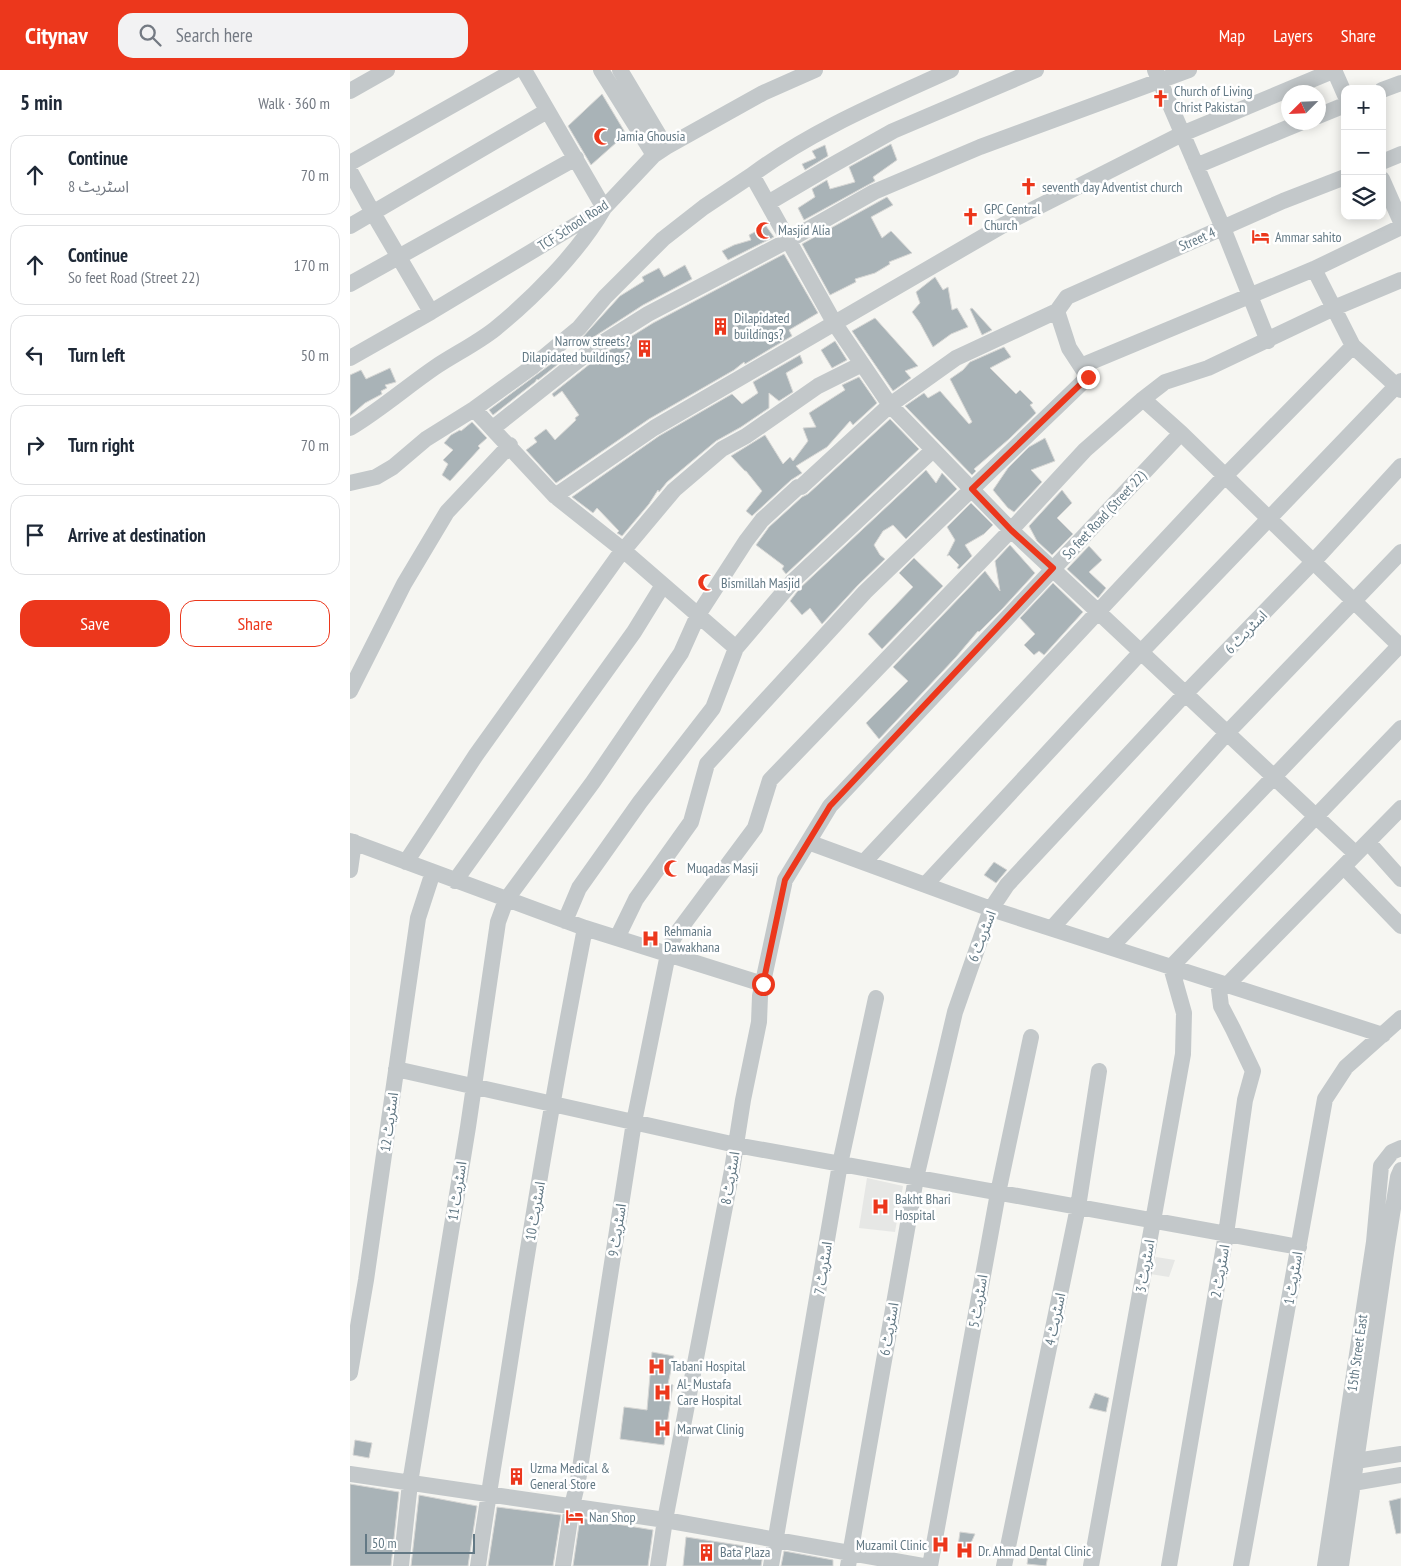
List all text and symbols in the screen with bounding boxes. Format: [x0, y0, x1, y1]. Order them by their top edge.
search box [118, 13, 468, 58]
text: Citynav [25, 20, 88, 51]
icon: search [136, 21, 164, 49]
text: Search here [176, 23, 253, 47]
text: Map [1219, 24, 1245, 47]
text: Layers [1273, 24, 1313, 47]
text: Share [1341, 24, 1376, 47]
place label: Church of Living Christ Pakistan [1174, 82, 1253, 116]
north arrow [1281, 85, 1326, 130]
map controls [1341, 85, 1386, 220]
button: + [1341, 85, 1386, 130]
text: 5 min [20, 89, 62, 116]
church icon: Church of Living Christ Pakistan [1150, 89, 1170, 109]
text: Walk · 360 m [258, 93, 330, 113]
mosque icon: Jamia Ghousia [593, 126, 613, 146]
place label: Jamia Ghousia [616, 127, 685, 145]
button: − [1341, 130, 1386, 175]
text: Continue [68, 146, 128, 170]
icon: ahead [21, 161, 49, 189]
text: 70 m [301, 165, 329, 185]
button: layers [1341, 175, 1386, 220]
text: اسٹریٹ 8 [68, 176, 129, 196]
church icon: seventh day Adventist church [1018, 177, 1038, 197]
place label: seventh day Adventist church [1042, 178, 1182, 196]
street label: TCF School Road [534, 196, 612, 254]
place label: GPC Central Church [984, 200, 1041, 234]
church icon: GPC Central Church [960, 207, 980, 227]
mosque icon: Masjid Alia [754, 220, 774, 240]
place label: Masjid Alia [778, 221, 830, 239]
street label: Street 4 [1176, 223, 1219, 255]
hotel icon: Ammar sahito [1251, 227, 1271, 247]
place label: Ammar sahito [1275, 228, 1342, 246]
text: Continue [68, 243, 128, 267]
icon: ahead [21, 251, 49, 279]
text: 170 m [294, 255, 329, 275]
text: So feet Road (Street 22) [68, 267, 199, 287]
place label: Dilapidated buildings? [734, 309, 790, 343]
building icon: Dilapidated buildings? [710, 316, 730, 336]
place label: Narrow streets? Dilapidated buildings? [522, 332, 630, 366]
building icon: Narrow streets? Dilapidated buildings? [634, 339, 654, 359]
icon: left [21, 341, 49, 369]
text: Turn left [68, 343, 125, 367]
text: 50 m [301, 345, 329, 365]
route end [1077, 366, 1100, 389]
icon: right [21, 431, 49, 459]
text: Turn right [68, 433, 134, 457]
text: 70 m [301, 435, 329, 455]
street label: So feet Road (Street 22) [1058, 466, 1150, 563]
icon: arrive [21, 521, 49, 549]
text: Arrive at destination [68, 523, 206, 547]
mosque icon: Bismillah Masjid [697, 573, 717, 593]
place label: Bismillah Masjid [721, 574, 800, 592]
button: Save [20, 600, 170, 647]
button: Share [180, 600, 330, 647]
street label: اسٹریٹ 6 [1221, 607, 1271, 657]
mosque icon: Muqadas Masji [663, 858, 683, 878]
place label: Muqadas Masji [687, 859, 758, 877]
street label: اسٹریٹ 6 [964, 908, 1000, 964]
place label: Rehmania Dawakhana [664, 922, 720, 956]
hospital icon: Rehmania Dawakhana [640, 929, 660, 949]
route start [752, 973, 775, 996]
street label: اسٹریٹ 12 [376, 1091, 402, 1153]
street label: اسٹریٹ 8 [716, 1150, 744, 1206]
street label: اسٹریٹ 11 [443, 1160, 471, 1222]
street label: اسٹریٹ 10 [521, 1180, 549, 1242]
place label: Bakht Bhari Hospital [895, 1190, 951, 1224]
hospital icon: Bakht Bhari Hospital [871, 1197, 891, 1217]
street label: اسٹریٹ 9 [604, 1202, 630, 1258]
street label: اسٹریٹ 3 [1131, 1238, 1159, 1294]
street label: اسٹریٹ 7 [810, 1240, 836, 1296]
street label: اسٹریٹ 2 [1206, 1243, 1234, 1299]
street label: اسٹریٹ 1 [1279, 1250, 1307, 1306]
street label: اسٹریٹ 5 [964, 1273, 992, 1329]
street label: اسٹریٹ 4 [1041, 1291, 1069, 1347]
street label: اسٹریٹ 6 [875, 1301, 903, 1357]
street label: 15th Street East [1343, 1313, 1371, 1393]
hospital icon: Tabani Hospital [647, 1356, 667, 1376]
place label: Tabani Hospital [671, 1357, 746, 1375]
place label: Al- Mustafa Care Hospital [677, 1375, 742, 1409]
hospital icon: Al- Mustafa Care Hospital [653, 1382, 673, 1402]
hospital icon: Marwat Clinig [653, 1419, 673, 1439]
place label: Marwat Clinig [677, 1420, 744, 1438]
place label: Uzma Medical & General Store [530, 1459, 610, 1493]
building icon: Uzma Medical & General Store [506, 1466, 526, 1486]
hotel icon: Nan Shop [565, 1507, 585, 1527]
place label: Nan Shop [589, 1508, 636, 1526]
scale bar [365, 1531, 475, 1554]
text: 50 m [372, 1534, 397, 1552]
hospital icon: Muzamil Clinic [931, 1535, 951, 1555]
place label: Muzamil Clinic [856, 1536, 927, 1554]
hospital icon: Dr. Ahmad Dental Clinic [954, 1541, 974, 1561]
building icon: Bata Plaza [696, 1542, 716, 1562]
place label: Dr. Ahmad Dental Clinic [978, 1542, 1091, 1560]
place label: Bata Plaza [720, 1543, 770, 1561]

